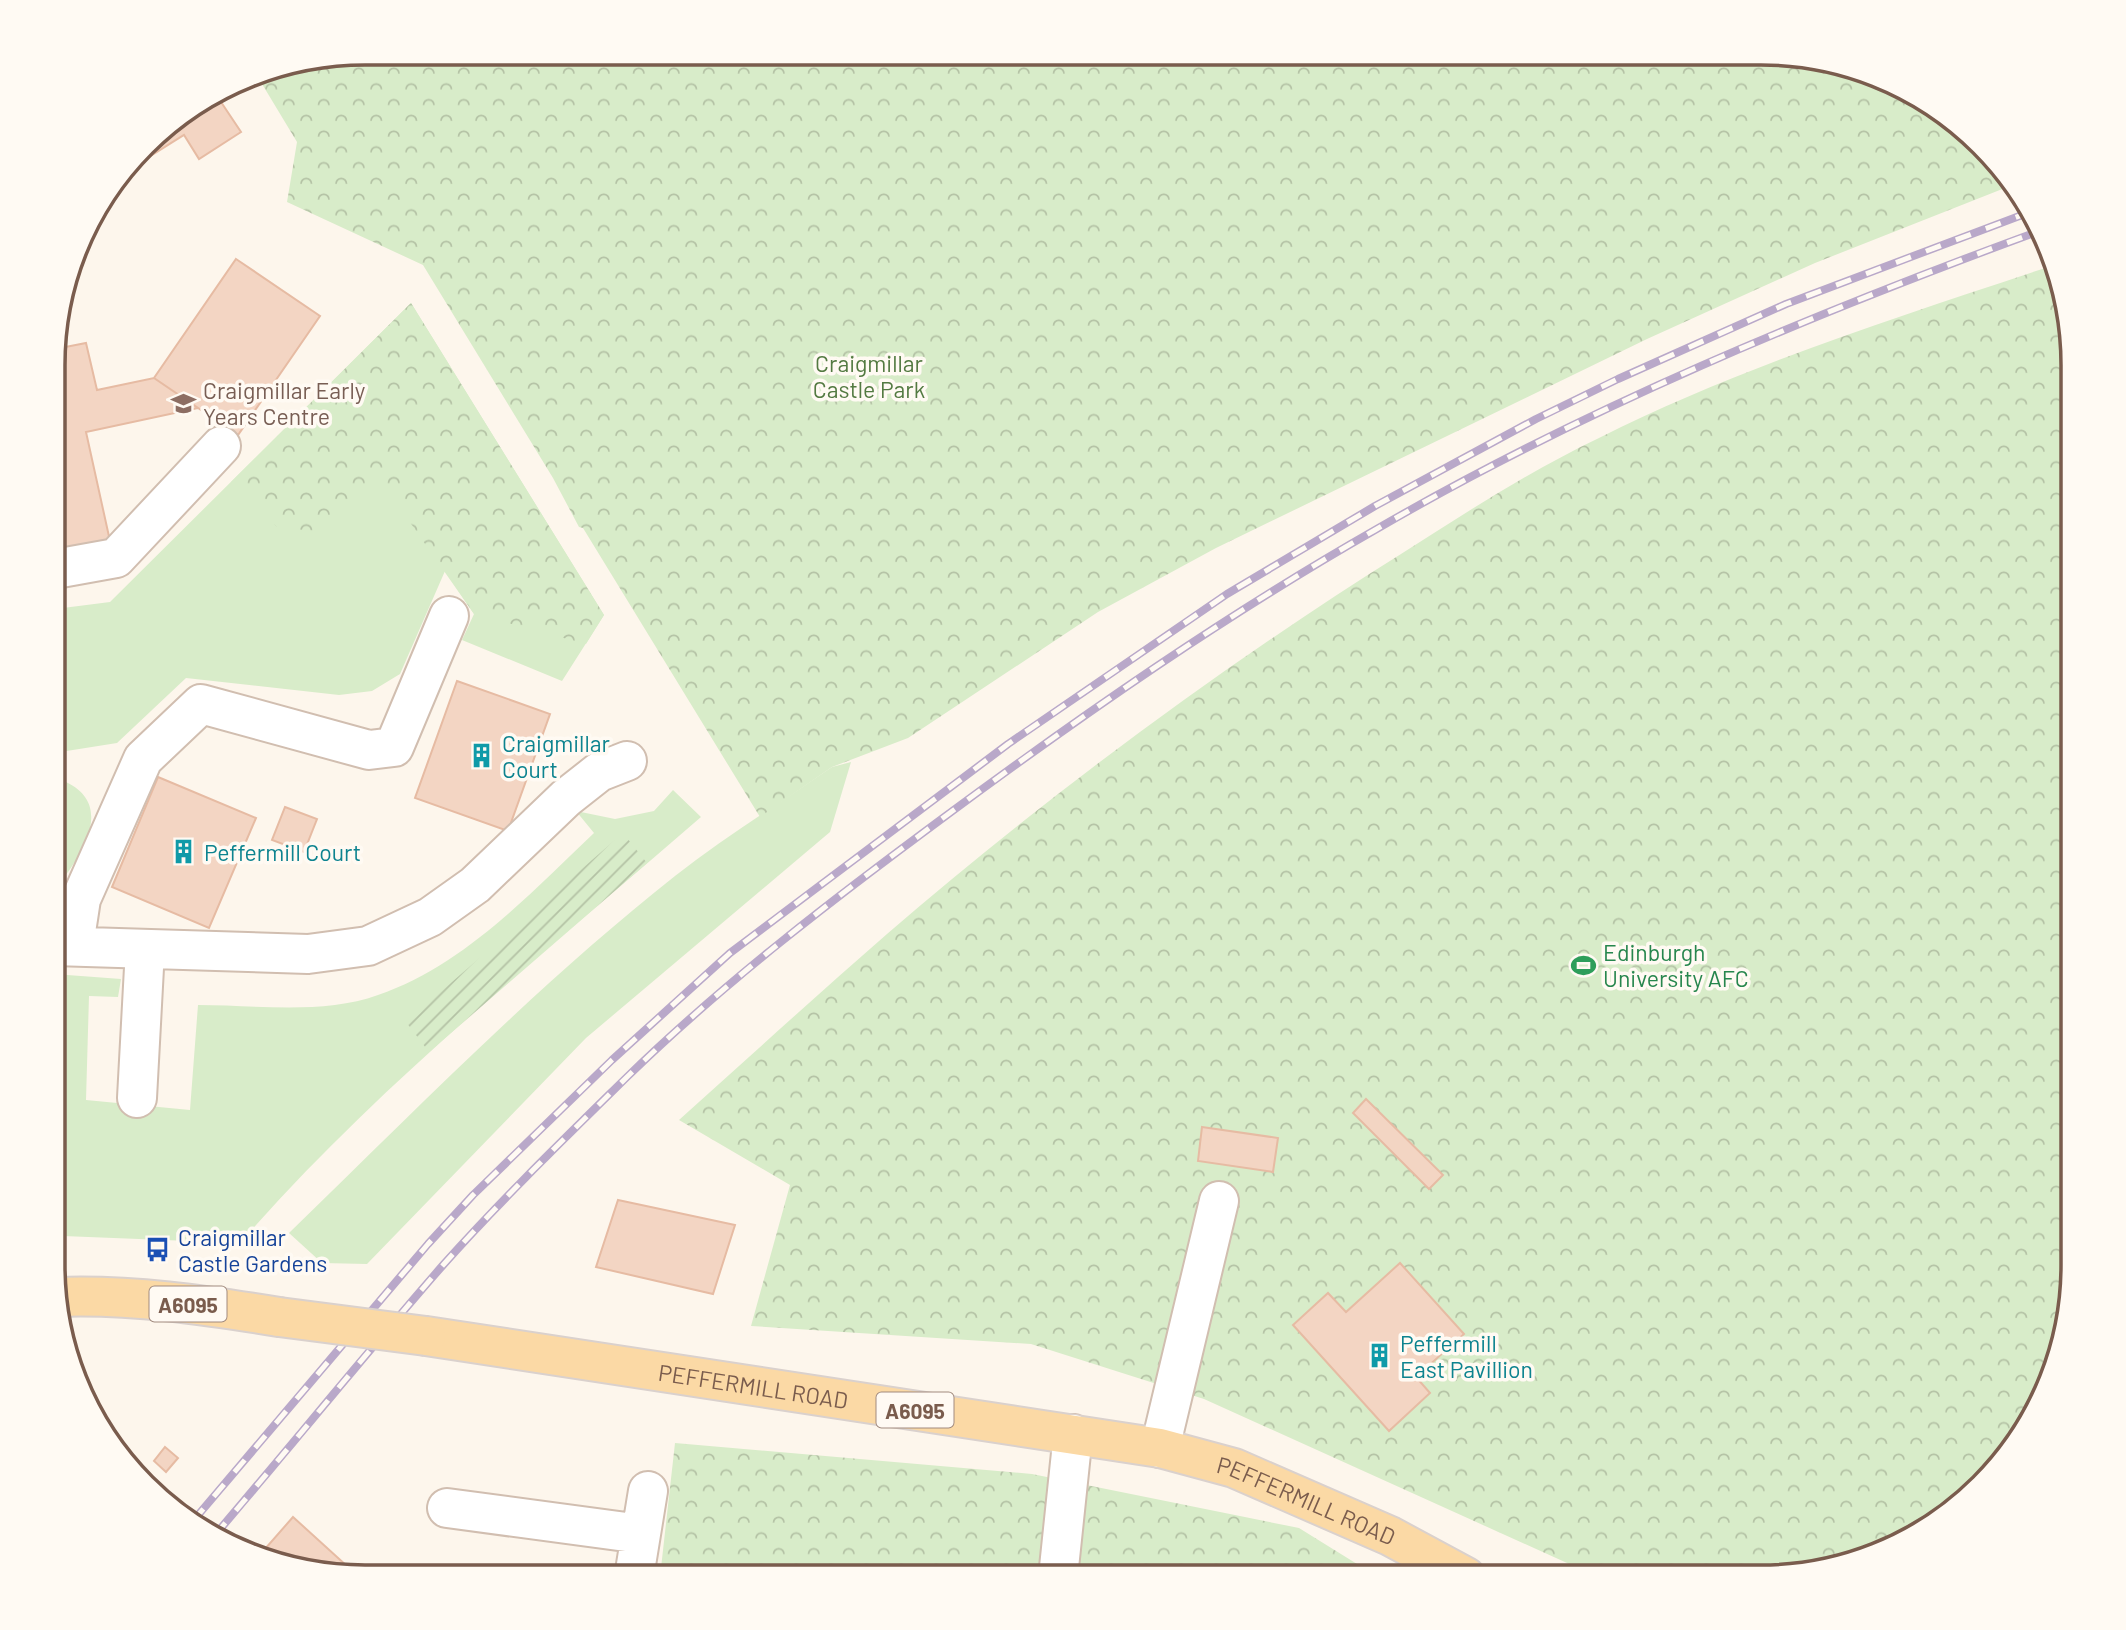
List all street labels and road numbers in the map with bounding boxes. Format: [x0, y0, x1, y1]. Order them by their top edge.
road number: A6095 [150, 1286, 227, 1322]
street label: PEFFERMILL ROAD [656, 1358, 850, 1414]
road number: A6095 [876, 1392, 954, 1428]
street label: PEFFERMILL ROAD [1214, 1450, 1400, 1551]

